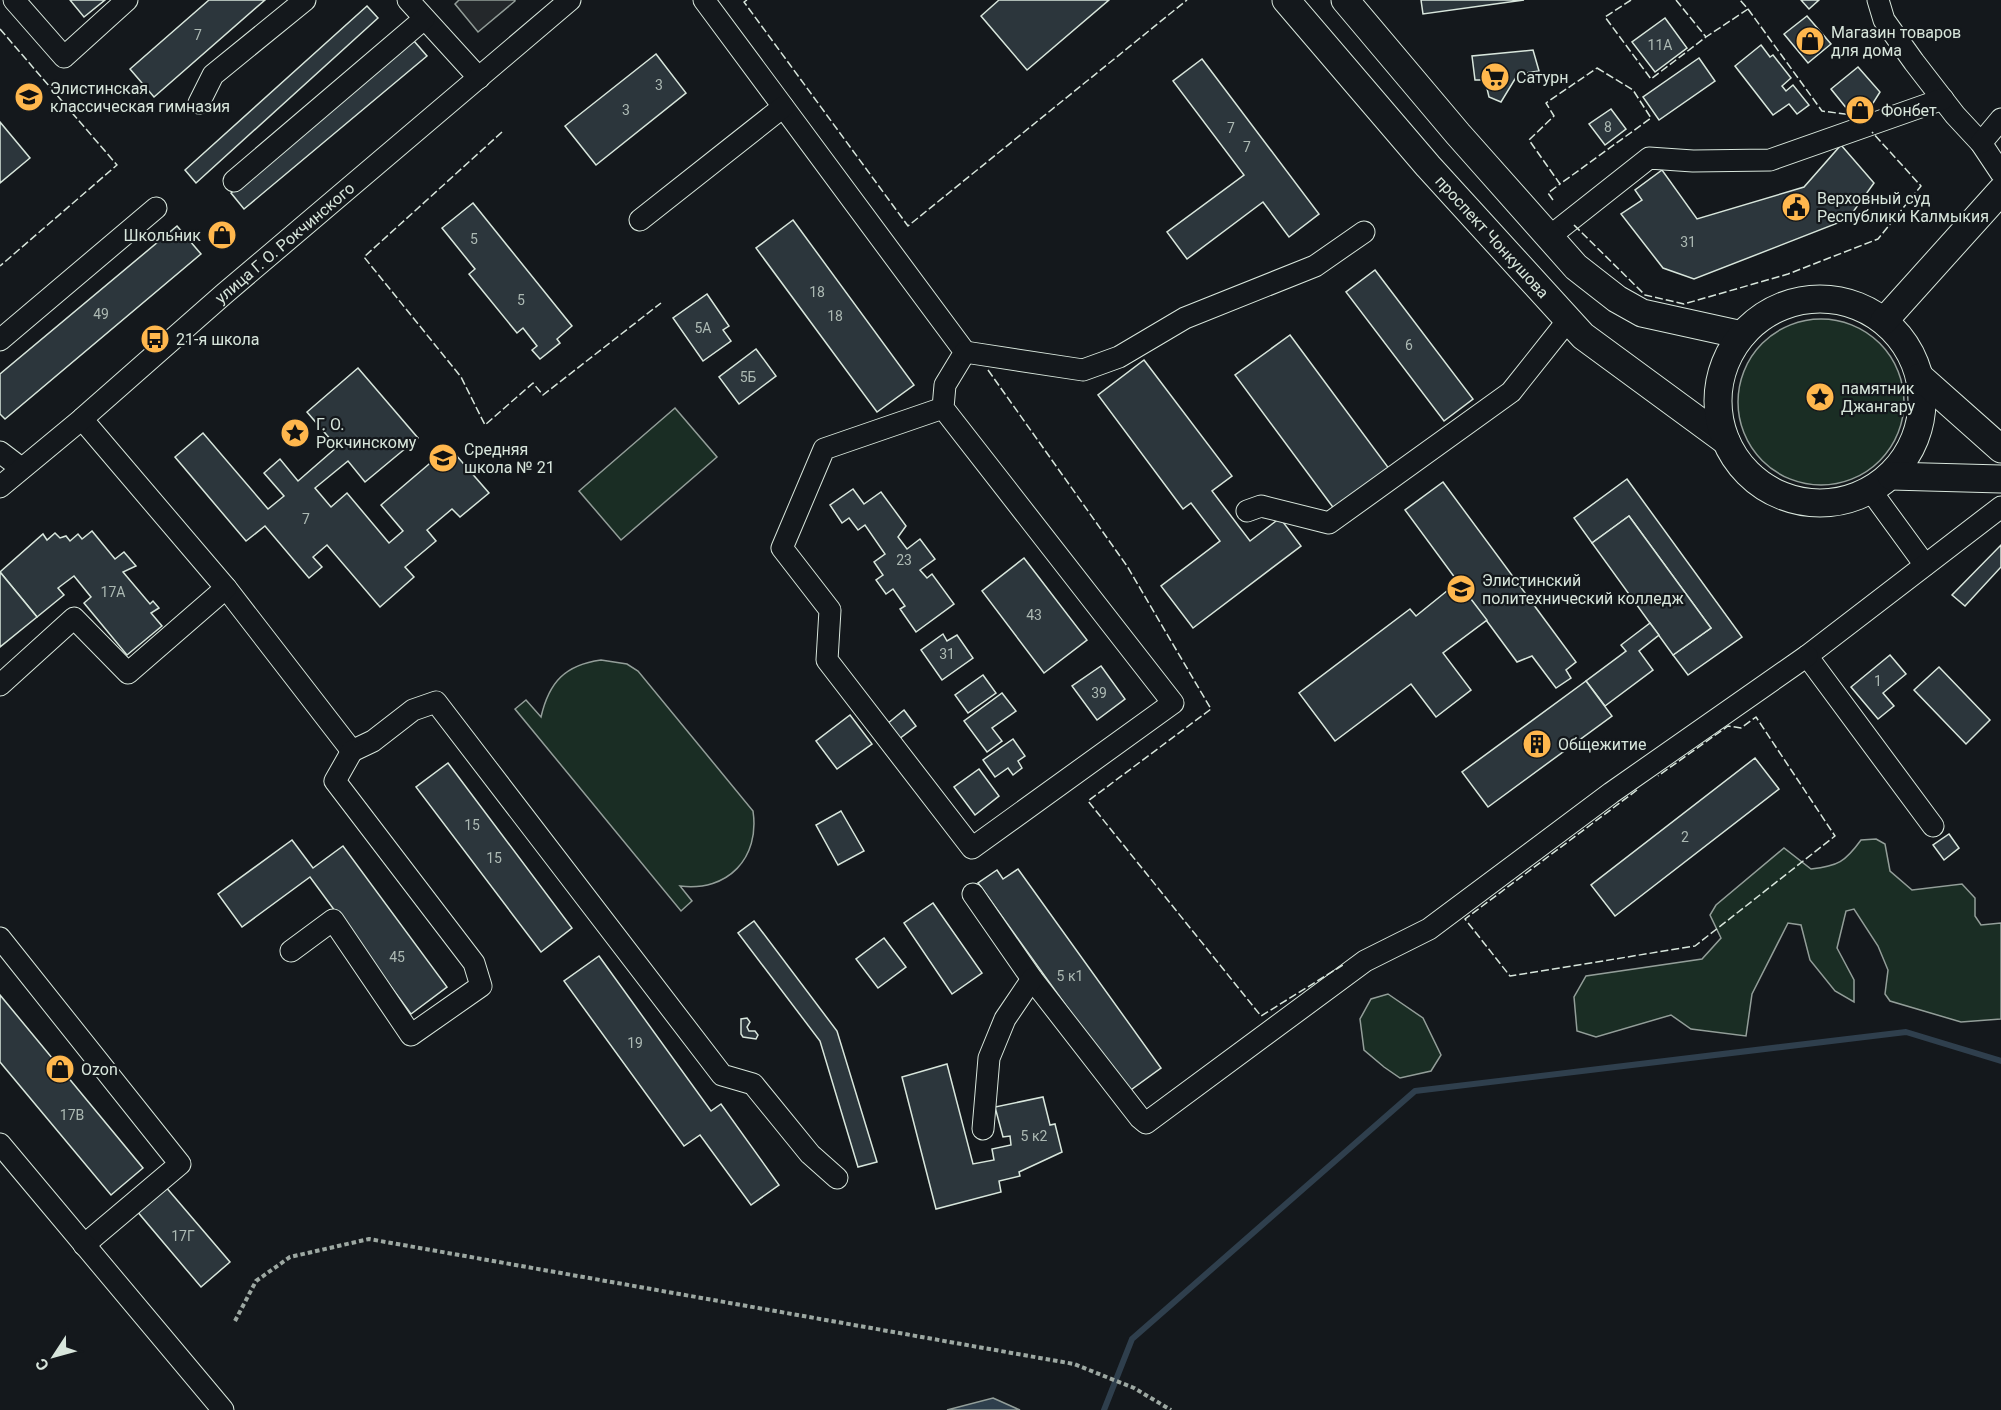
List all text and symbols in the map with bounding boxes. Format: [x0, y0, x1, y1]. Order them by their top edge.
place label: Магазин товаров для дома [1831, 23, 1961, 60]
shop icon: Магазин товаров для дома [1794, 25, 1826, 57]
house number: 7 [194, 27, 202, 43]
house number: 11А [1648, 37, 1672, 53]
supermarket icon: Сатурн [1479, 61, 1511, 93]
place label: Сатурн [1516, 68, 1569, 87]
house number: 3 [655, 77, 663, 93]
place label: Элистинская классическая гимназия [50, 79, 230, 116]
school or university icon: Элистинская классическая гимназия [13, 81, 45, 113]
shop icon: Фонбет [1844, 94, 1876, 126]
place label: Фонбет [1881, 101, 1937, 120]
house number: 3 [622, 102, 630, 118]
house number: 8 [1604, 119, 1612, 135]
house number: 7 [1227, 120, 1235, 136]
house number: 7 [1243, 139, 1251, 155]
street label: проспект Чонкушова [1431, 172, 1553, 302]
street label: улица Г. О. Рокчинского [211, 179, 358, 308]
place label: Верховный суд Республики Калмыкия [1817, 189, 1989, 226]
public building icon: Верховный суд Республики Калмыкия [1780, 191, 1812, 223]
shop icon: Школьник [206, 219, 238, 251]
place label: Школьник [123, 226, 201, 245]
house number: 5 [470, 231, 478, 247]
house number: 31 [1680, 234, 1696, 250]
house number: 18 [809, 284, 825, 300]
house number: 5 [517, 292, 525, 308]
house number: 49 [93, 306, 109, 322]
house number: 18 [827, 308, 843, 324]
house number: 5А [694, 320, 712, 336]
bus stop icon: 21-я школа [139, 323, 171, 355]
place label: 21-я школа [176, 330, 260, 349]
house number: 6 [1405, 337, 1413, 353]
house number: 5Б [740, 369, 757, 385]
place label: памятник Джангару [1841, 379, 1916, 416]
place icon: памятник Джангару [1804, 381, 1836, 413]
place label: Г. О. Рокчинскому [316, 415, 417, 452]
place icon: Г. О. Рокчинскому [279, 417, 311, 449]
place label: Средняя школа № 21 [464, 440, 555, 477]
school or university icon: Средняя школа № 21 [427, 442, 459, 474]
house number: 7 [302, 511, 310, 527]
house number: 23 [896, 552, 912, 568]
place label: Элистинский политехнический колледж [1482, 571, 1684, 608]
school or university icon: Элистинский политехнический колледж [1445, 573, 1477, 605]
house number: 17А [101, 584, 125, 600]
house number: 43 [1026, 607, 1042, 623]
house number: 31 [939, 646, 955, 662]
house number: 1 [1874, 673, 1882, 689]
house number: 39 [1091, 685, 1107, 701]
building icon: Общежитие [1521, 728, 1553, 760]
place label: Общежитие [1558, 735, 1646, 754]
house number: 15 [464, 817, 480, 833]
house number: 2 [1681, 829, 1689, 845]
house number: 15 [486, 850, 502, 866]
house number: 45 [389, 949, 405, 965]
house number: 5 к1 [1057, 968, 1083, 984]
house number: 19 [627, 1035, 643, 1051]
shop icon: Ozon [44, 1053, 76, 1085]
place label: Ozon [81, 1060, 118, 1079]
house number: 17В [60, 1107, 84, 1123]
house number: 5 к2 [1021, 1128, 1048, 1144]
house number: 17Г [171, 1228, 195, 1244]
north arrow [24, 1326, 84, 1386]
text: С [32, 1355, 53, 1374]

